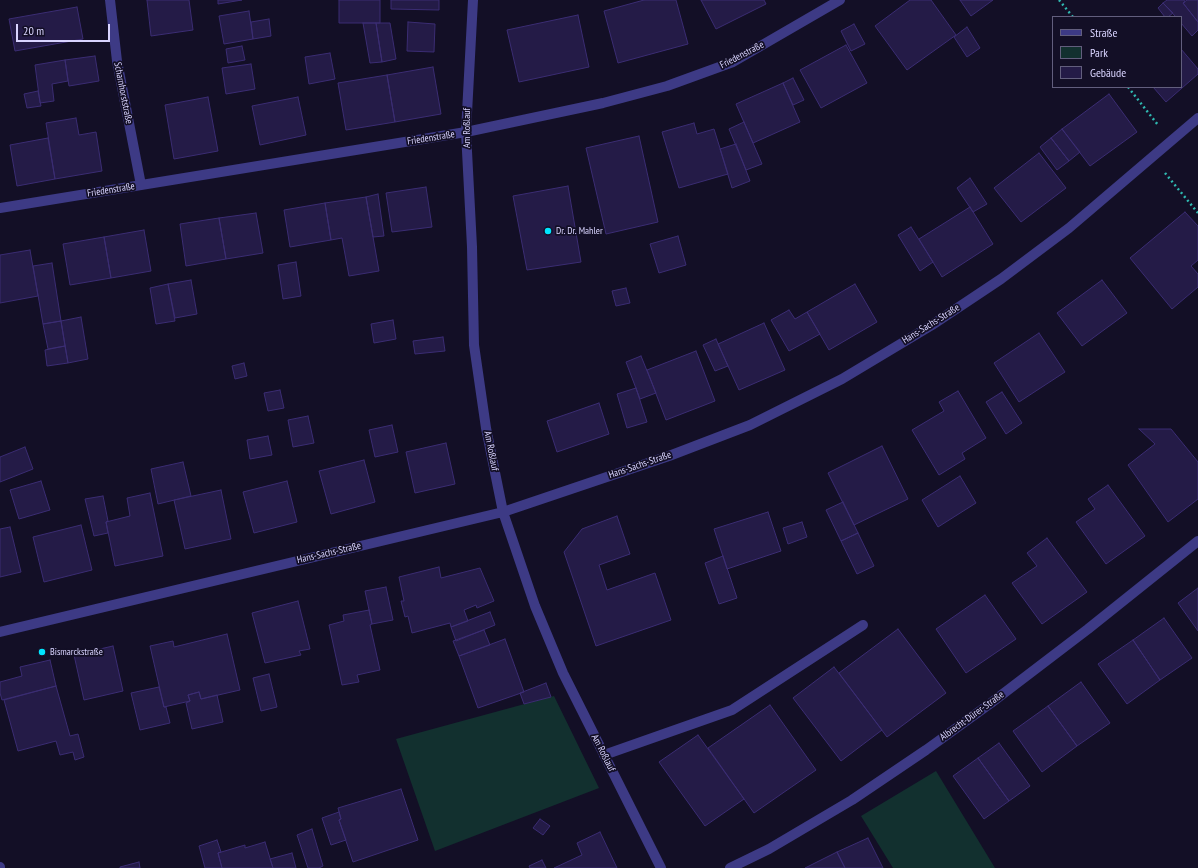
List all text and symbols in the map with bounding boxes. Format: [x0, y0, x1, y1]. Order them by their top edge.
scale bar [18, 16, 112, 42]
legend [1052, 16, 1182, 88]
text: 20 m [23, 23, 44, 38]
text: Straße [1090, 25, 1117, 40]
street label: Friedenstraße [718, 39, 766, 71]
text: Park [1090, 45, 1108, 60]
street label: Scharnhorststraße [111, 61, 135, 125]
text: Gebäude [1090, 65, 1126, 80]
street label: Am Roßlauf [461, 108, 473, 148]
street label: Friedenstraße [406, 128, 456, 148]
street label: Friedenstraße [86, 180, 136, 200]
place label: Dr. Dr. Mahler [556, 225, 603, 237]
marker: Dr. Dr. Mahler [543, 226, 553, 236]
street label: Hans-Sachs-Straße [900, 302, 962, 346]
street label: Am Roßlauf [481, 430, 501, 472]
street label: Hans-Sachs-Straße [607, 449, 673, 481]
street label: Hans-Sachs-Straße [296, 540, 362, 566]
place label: Bismarckstraße [50, 646, 103, 658]
marker: Bismarckstraße [37, 647, 47, 657]
street label: Albrecht-Dürer-Straße [938, 689, 1006, 743]
street label: Am Roßlauf [589, 732, 617, 774]

